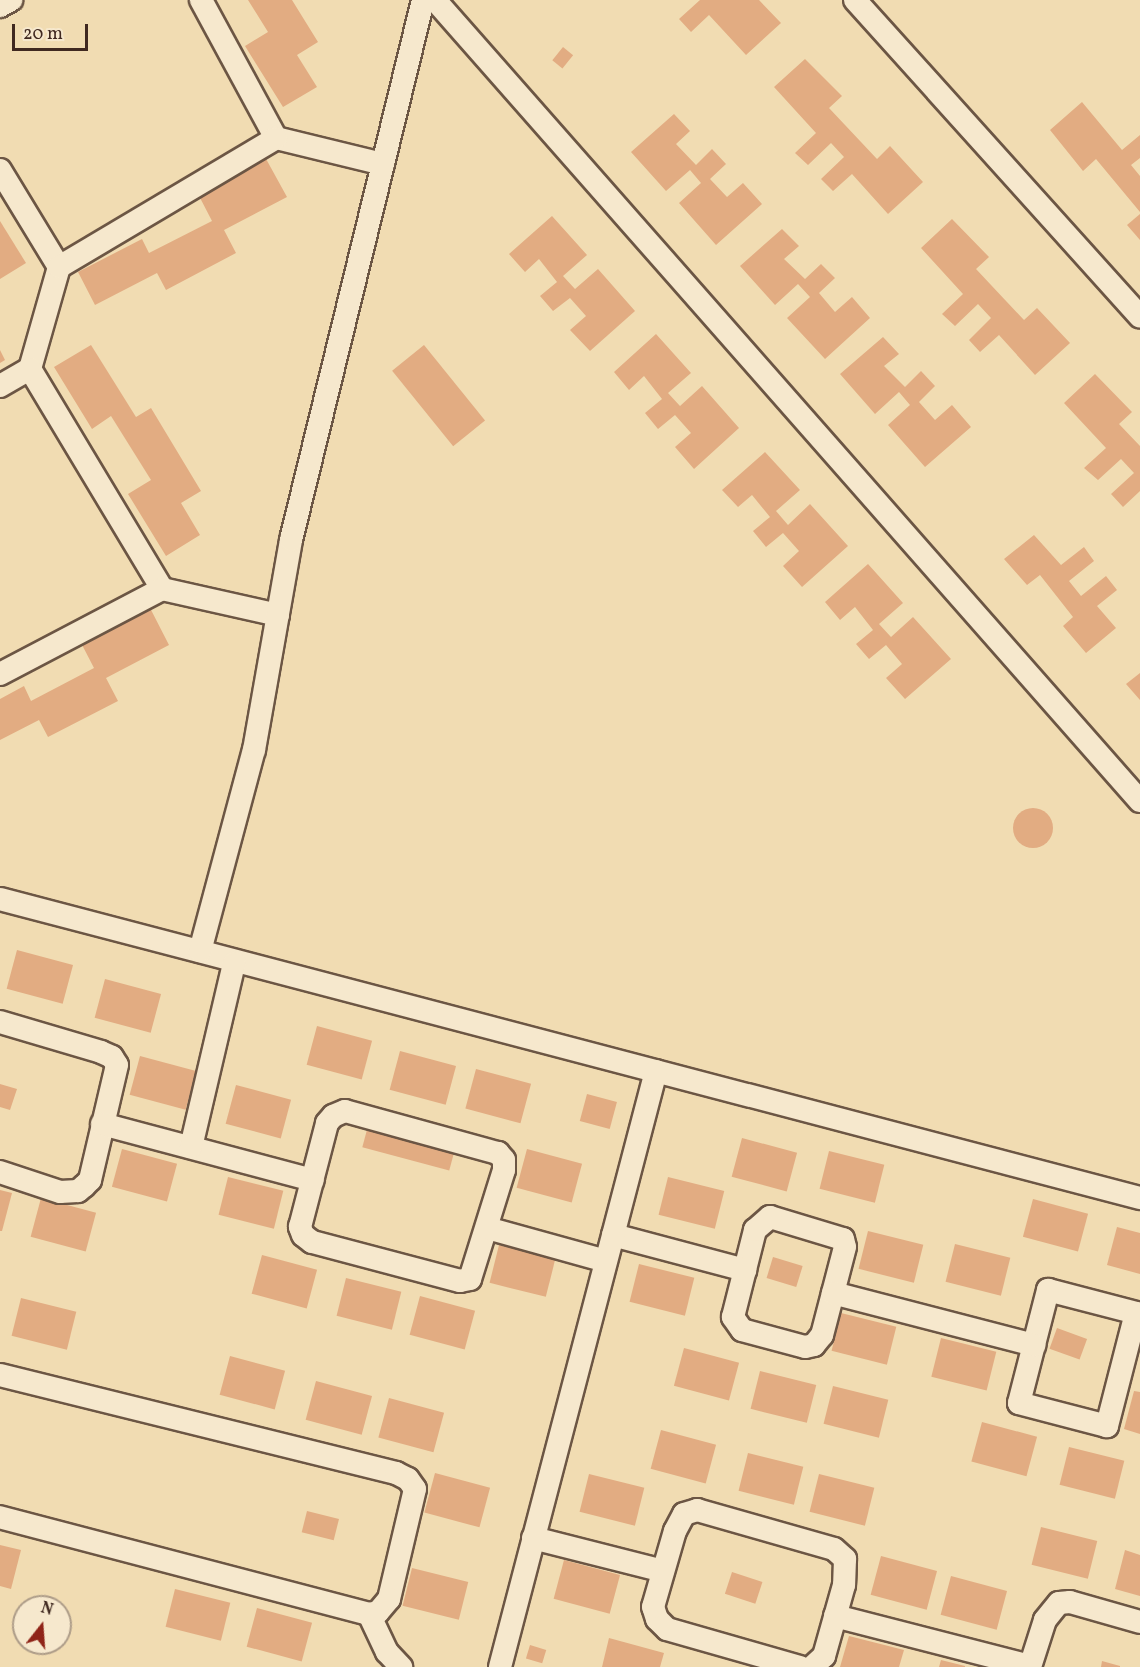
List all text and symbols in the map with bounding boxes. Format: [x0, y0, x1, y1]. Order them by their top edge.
scale bar [15, 12, 92, 50]
text: 20 m [23, 22, 63, 47]
north arrow [12, 1595, 72, 1655]
text: N [38, 1597, 55, 1622]

